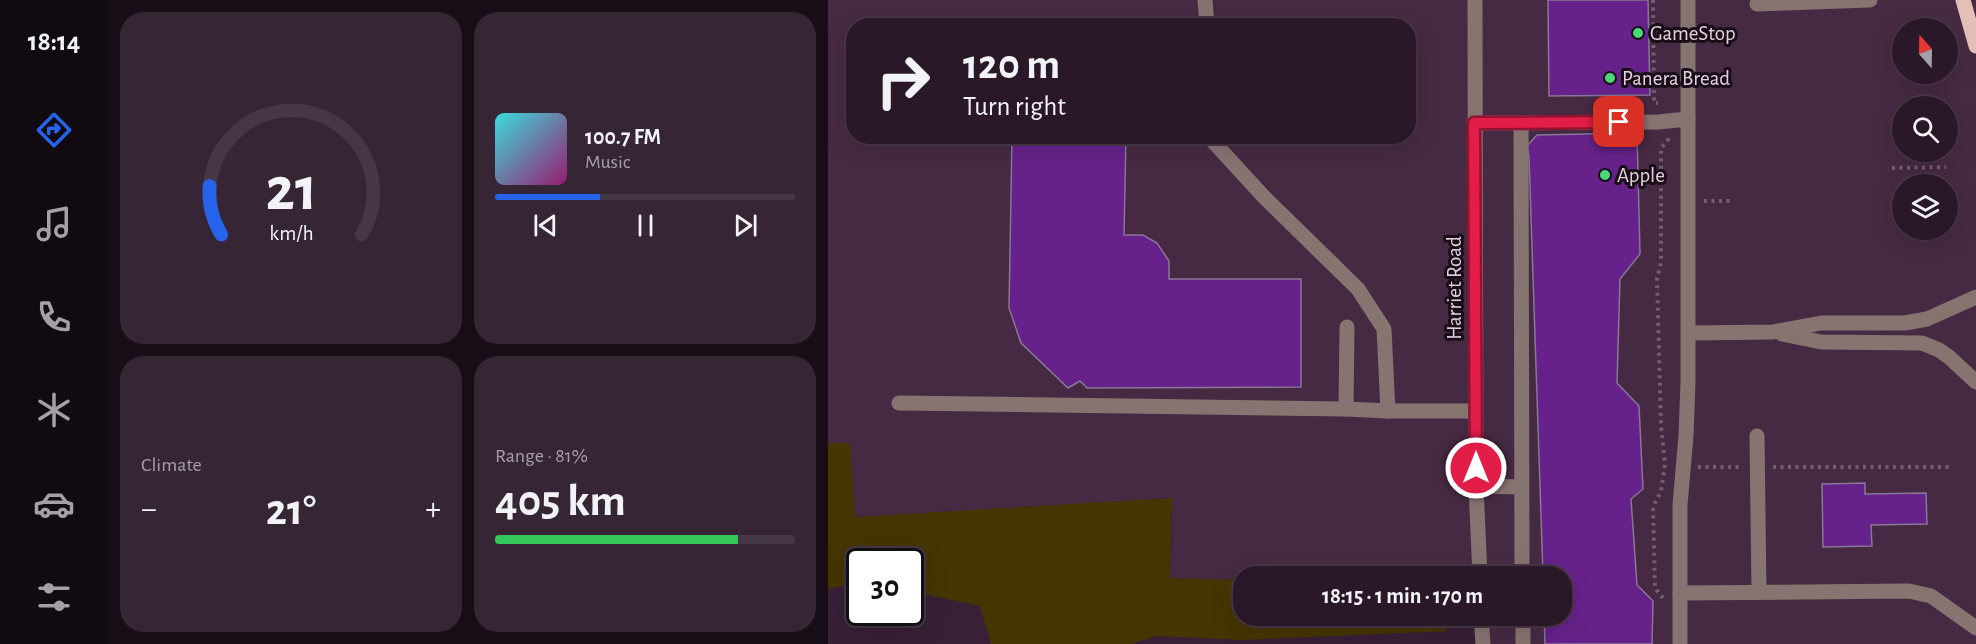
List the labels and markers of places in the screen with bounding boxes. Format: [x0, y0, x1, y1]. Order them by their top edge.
place label: GameStop [1650, 23, 1736, 44]
marker: GameStop [1631, 26, 1645, 40]
place label: Panera Bread [1622, 68, 1730, 89]
marker: Panera Bread [1603, 71, 1617, 85]
pin [1593, 96, 1644, 147]
place label: Apple [1617, 165, 1665, 186]
marker: Apple [1598, 168, 1612, 182]

